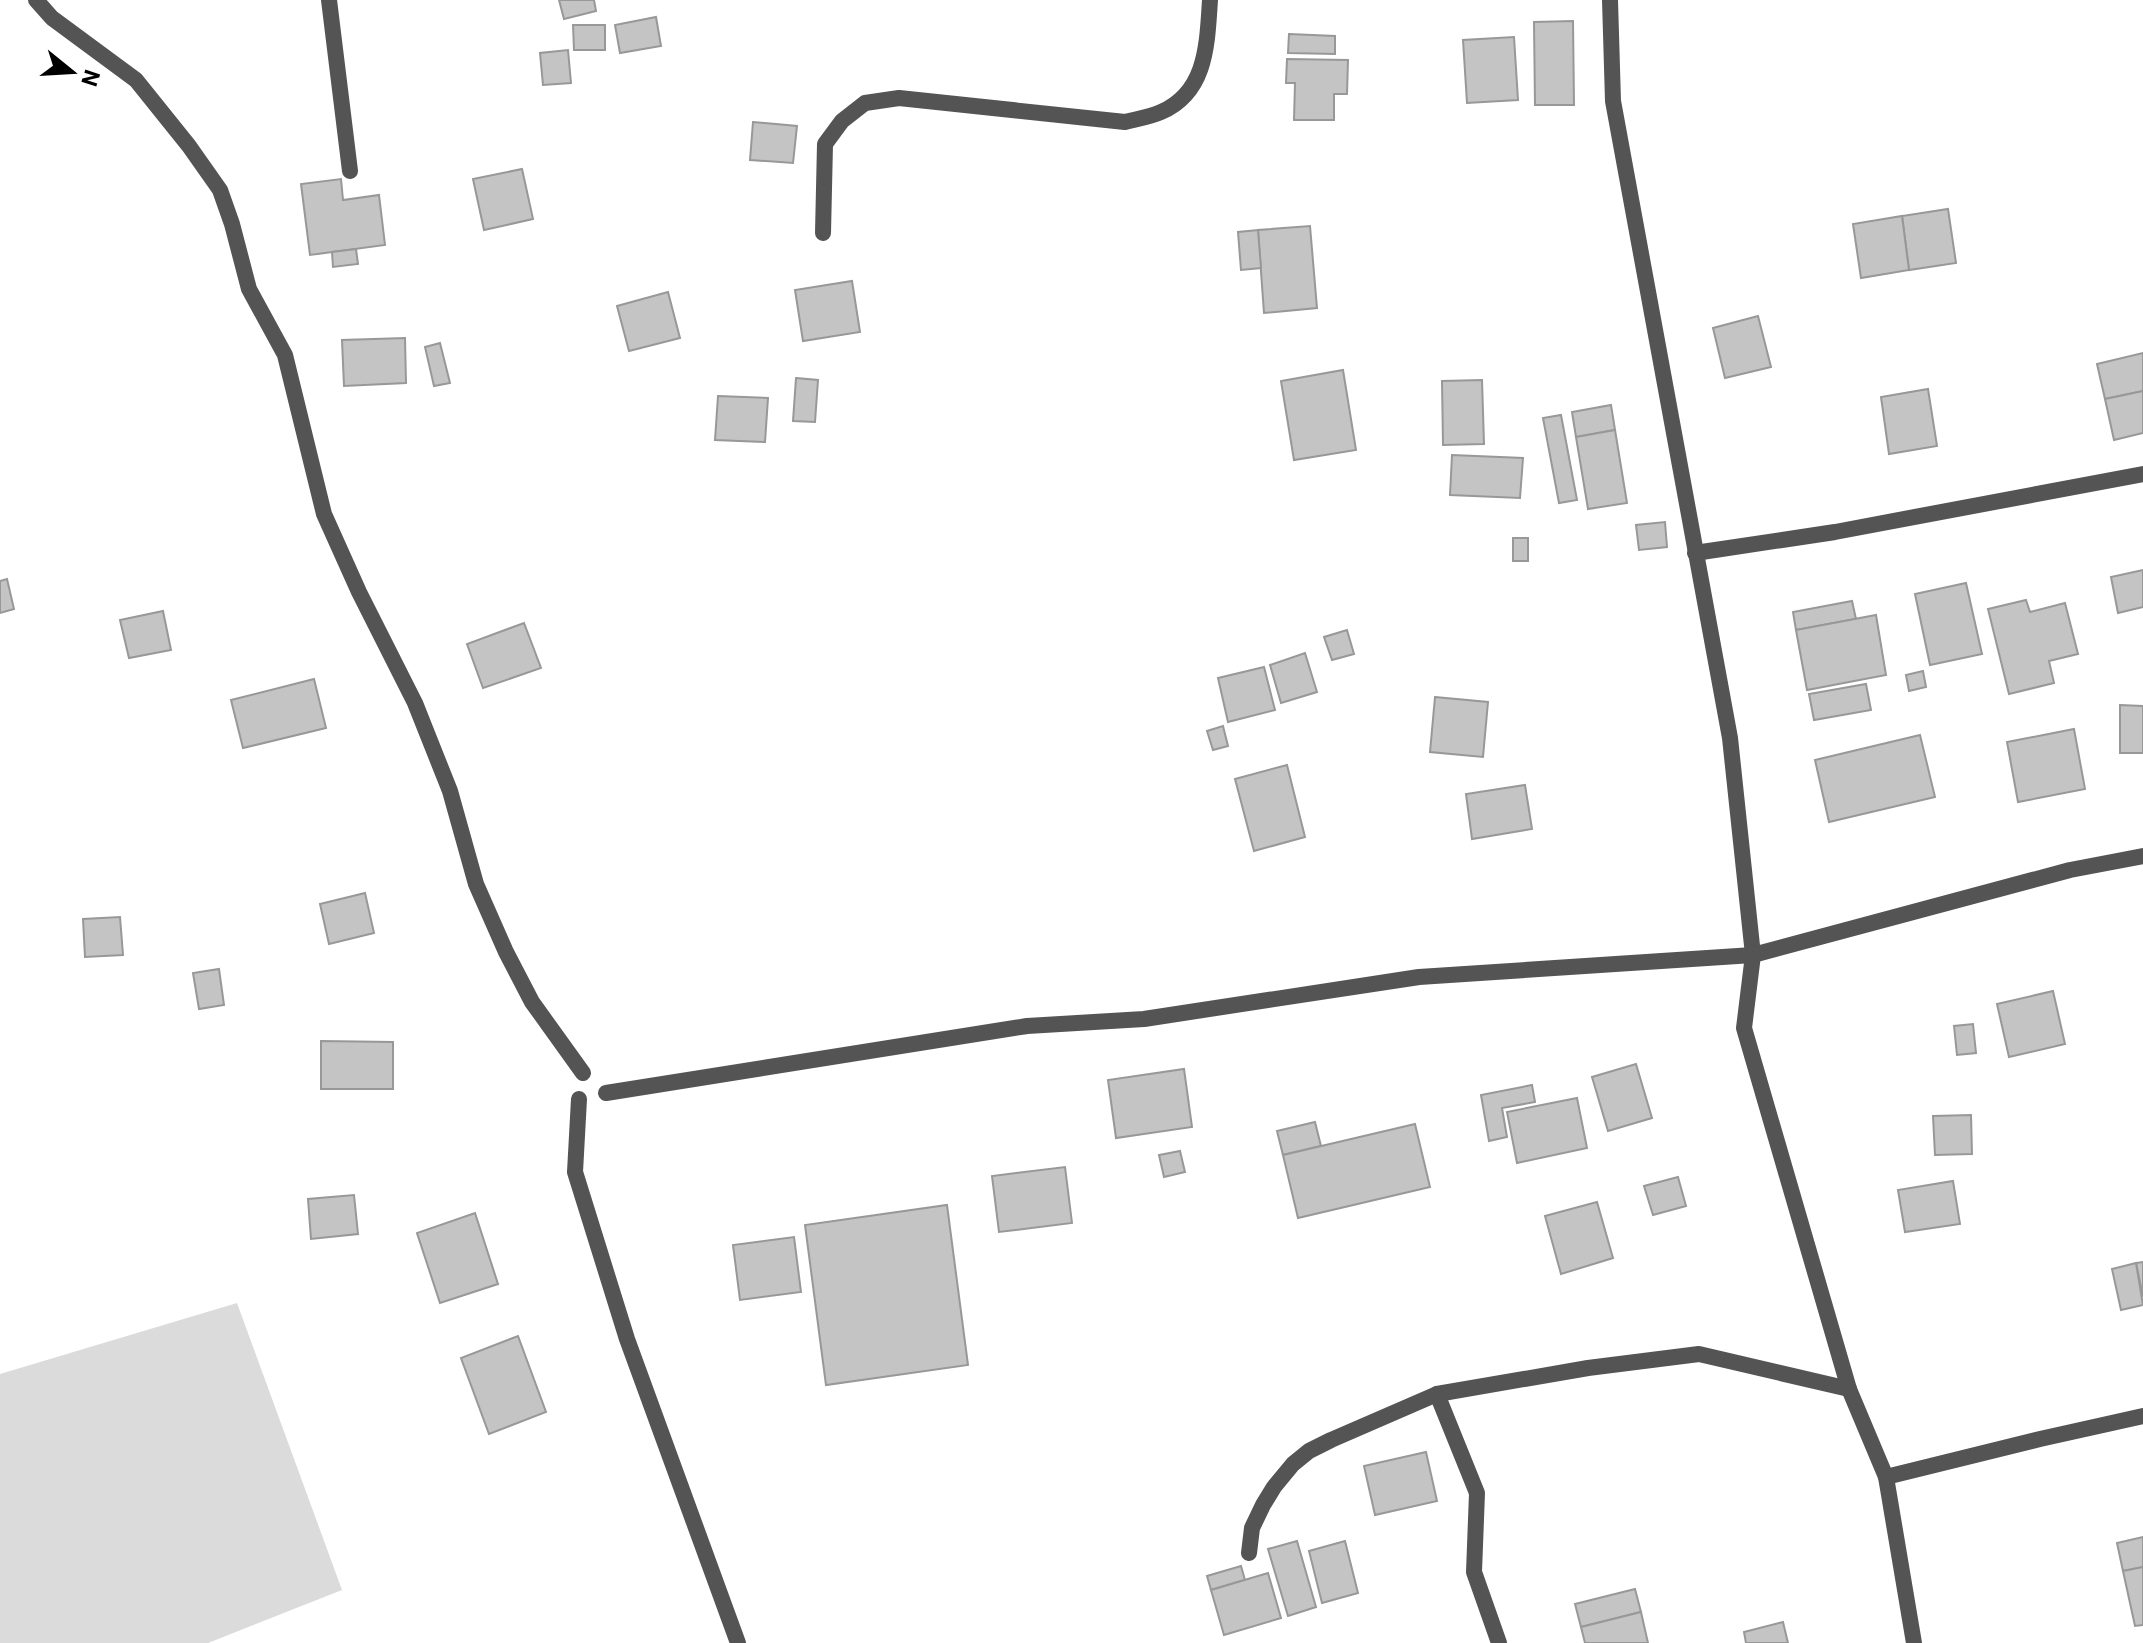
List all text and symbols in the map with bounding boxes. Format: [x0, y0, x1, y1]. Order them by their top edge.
north arrow [32, 32, 112, 112]
text: N [76, 67, 105, 89]

